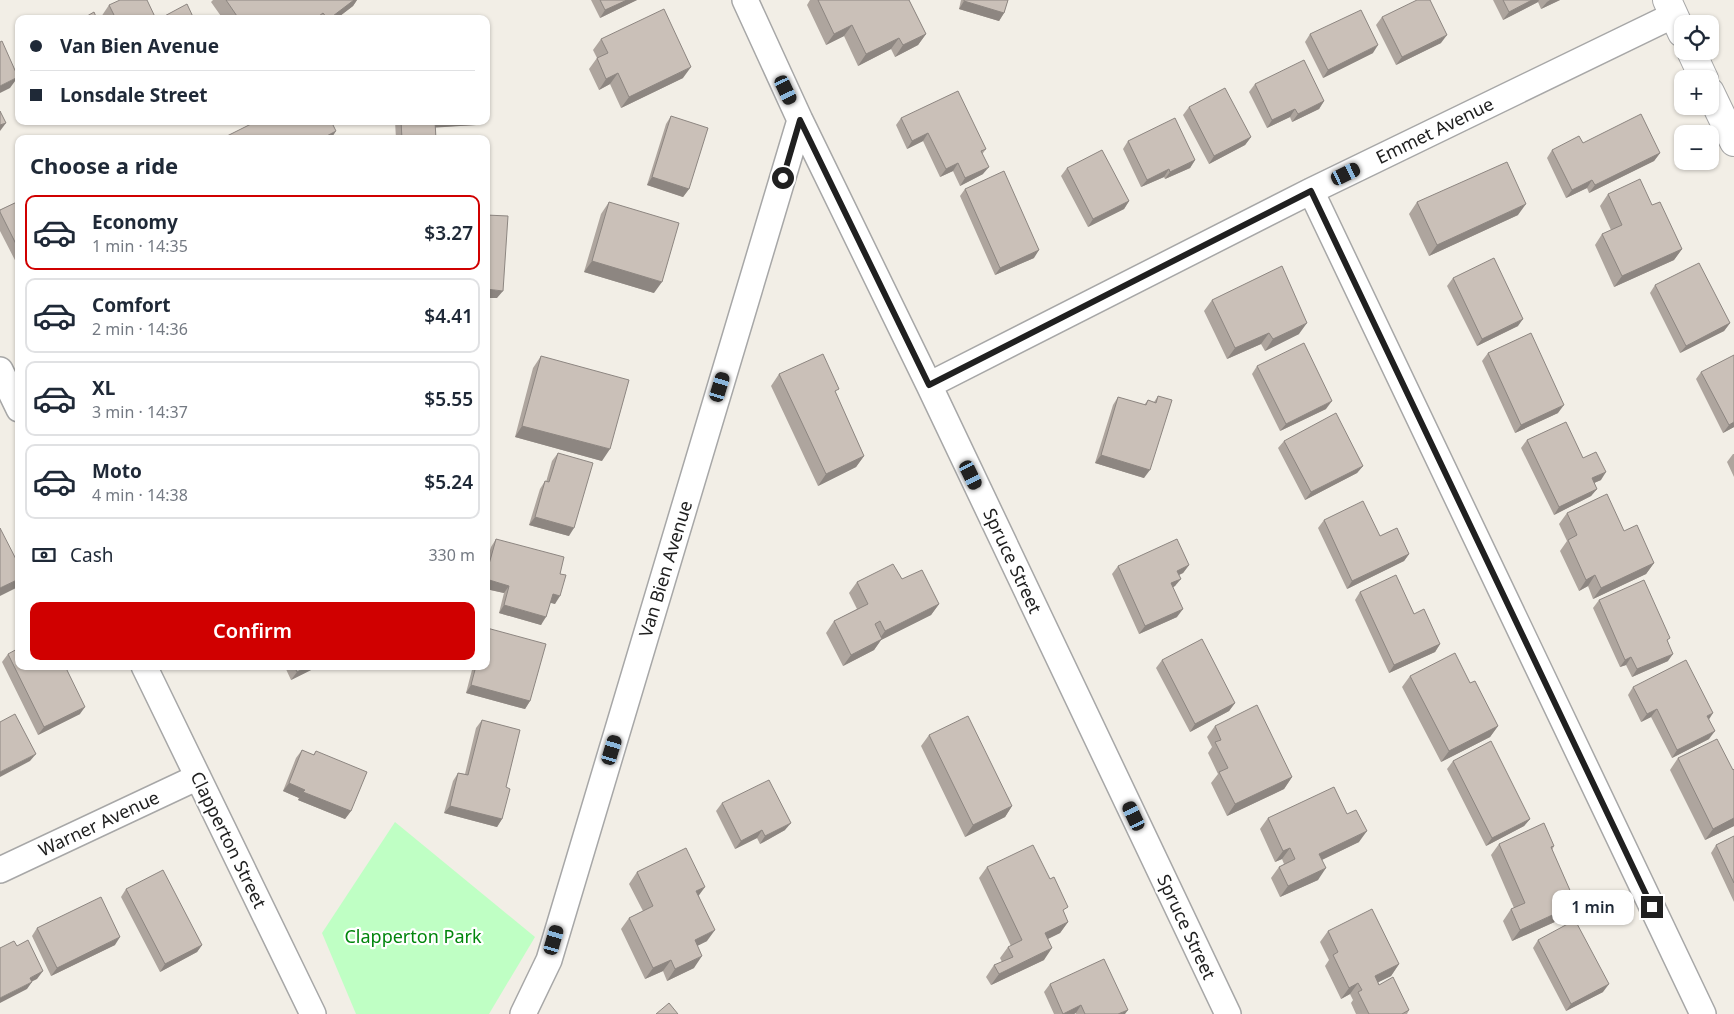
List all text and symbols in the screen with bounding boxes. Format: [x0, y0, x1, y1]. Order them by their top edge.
map controls [1674, 15, 1719, 170]
button: locate [1674, 15, 1719, 60]
text: Van Bien Avenue [60, 33, 219, 59]
button: + [1674, 70, 1719, 115]
car [772, 73, 799, 107]
text: Lonsdale Street [60, 82, 207, 108]
street label: Emmet Avenue [1372, 91, 1497, 169]
button: − [1674, 125, 1719, 170]
text: Choose a ride [30, 150, 178, 180]
car [1329, 161, 1362, 187]
route start [772, 167, 794, 189]
text: Economy [92, 209, 178, 235]
icon: car [32, 210, 77, 255]
text: $3.27 [424, 220, 473, 246]
text: 1 min · 14:35 [92, 235, 188, 257]
text: Comfort [92, 292, 171, 318]
icon: car [32, 293, 77, 338]
text: $4.41 [424, 303, 473, 329]
text: 2 min · 14:36 [92, 318, 188, 340]
car [708, 370, 731, 404]
text: XL [92, 375, 115, 401]
icon: car [32, 376, 77, 421]
text: $5.55 [424, 386, 473, 412]
text: 3 min · 14:37 [92, 401, 188, 423]
text: Moto [92, 458, 142, 484]
car [957, 458, 984, 492]
icon: car [32, 459, 77, 504]
text: $5.24 [424, 469, 473, 495]
text: 4 min · 14:38 [92, 484, 188, 506]
street label: Van Bien Avenue [633, 497, 697, 640]
street label: Spruce Street [978, 504, 1048, 617]
icon: cash [30, 541, 58, 569]
text: Cash [70, 542, 114, 568]
text: 330 m [428, 544, 475, 566]
button: Confirm [30, 602, 475, 660]
car [600, 733, 623, 767]
street label: Clapperton Street [185, 767, 273, 912]
street label: Warner Avenue [34, 785, 163, 862]
car [1120, 799, 1147, 833]
street label: Spruce Street [1152, 870, 1222, 983]
callout: 1 min [1552, 890, 1634, 924]
text: 1 min [1571, 896, 1615, 918]
route end [1641, 896, 1663, 918]
park label: Clapperton Park [344, 924, 482, 948]
car [542, 924, 565, 956]

